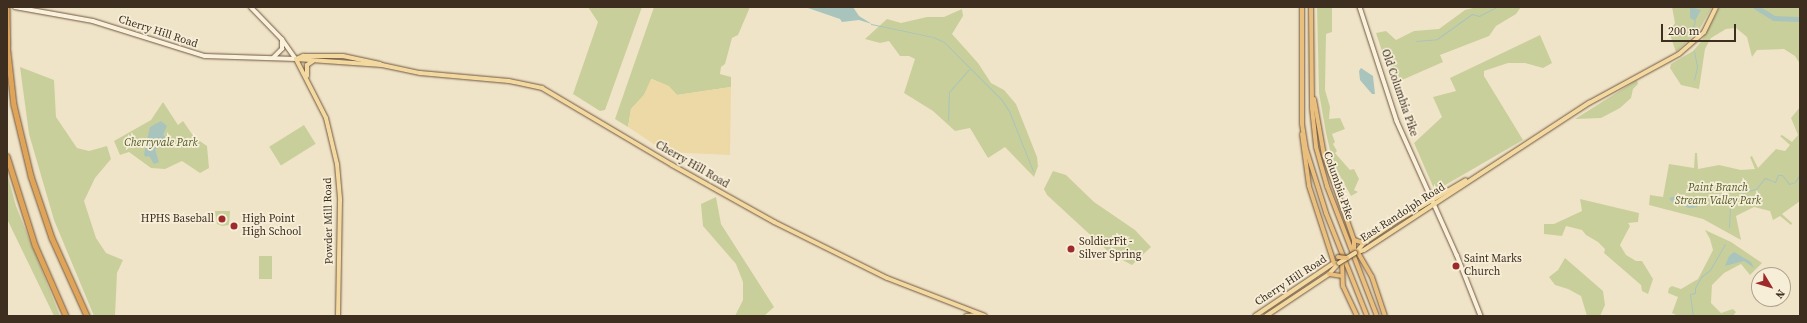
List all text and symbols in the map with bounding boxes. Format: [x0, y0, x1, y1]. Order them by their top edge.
street label: Cherry Hill Road [117, 13, 199, 51]
scale bar [1663, 16, 1738, 42]
text: 200 m [1668, 23, 1700, 39]
street label: Old Columbia Pike [1378, 48, 1420, 138]
park label: Cherryvale Park [124, 136, 198, 150]
street label: Cherry Hill Road [653, 139, 731, 191]
street label: Columbia Pike [1320, 150, 1356, 222]
street label: Powder Mill Road [322, 177, 336, 265]
street label: East Randolph Road [1358, 181, 1448, 245]
park label: Paint Branch Stream Valley Park [1675, 182, 1761, 208]
place label: HPHS Baseball [141, 212, 214, 226]
place label: High Point High School [242, 213, 301, 239]
marker: HPHS Baseball [217, 214, 227, 224]
marker: High Point High School [229, 221, 239, 231]
place label: SoldierFit - Silver Spring [1079, 236, 1141, 262]
marker: SoldierFit - Silver Spring [1066, 244, 1076, 254]
street label: Cherry Hill Road [1253, 253, 1329, 309]
place label: Saint Marks Church [1464, 253, 1522, 279]
marker: Saint Marks Church [1451, 261, 1461, 271]
north arrow [1751, 267, 1791, 307]
text: N [1772, 286, 1788, 302]

